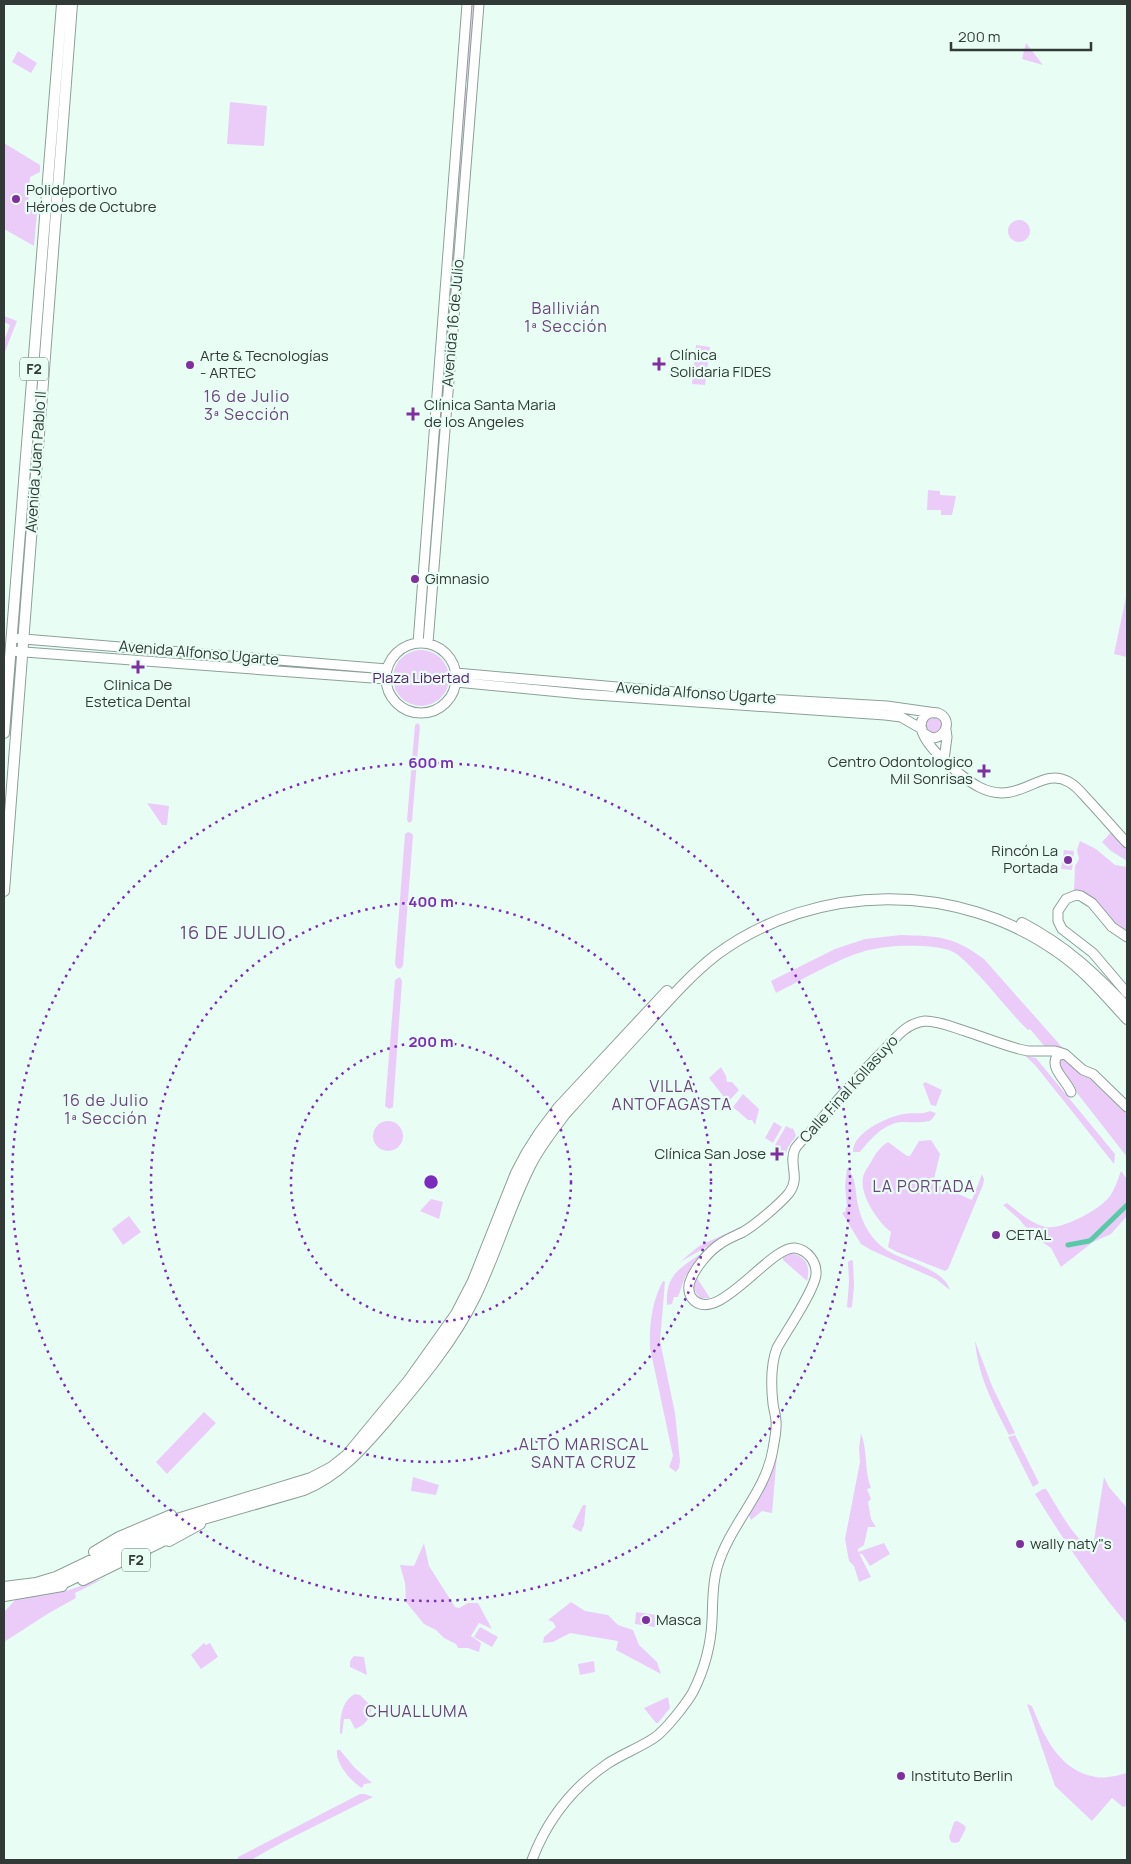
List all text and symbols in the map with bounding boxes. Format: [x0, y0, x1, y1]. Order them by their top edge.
scale bar [951, 20, 1091, 52]
text: 200 m [958, 26, 1001, 47]
place label: Polideportivo Héroes de Octubre [26, 179, 157, 217]
marker: Polideportivo Héroes de Octubre [10, 193, 22, 205]
street label: Avenida 16 de Julio [436, 258, 469, 388]
district label: Ballivián 1ª Sección [524, 297, 608, 337]
place label: Clínica Solidaria FIDES [670, 344, 771, 382]
place label: Arte & Tecnologías - ARTEC [200, 345, 329, 383]
marker: Clínica Solidaria FIDES [652, 357, 666, 371]
road number: F2 [20, 358, 48, 380]
marker: Arte & Tecnologías - ARTEC [184, 359, 196, 371]
district label: 16 de Julio 3ª Sección [204, 385, 290, 425]
street label: Avenida Juan Pablo II [20, 390, 51, 533]
place label: Clínica Santa Maria de los Angeles [424, 394, 556, 432]
marker: Clínica Santa Maria de los Angeles [406, 407, 420, 421]
place label: Gimnasio [425, 568, 489, 589]
marker: Gimnasio [409, 573, 421, 585]
street label: Avenida Alfonso Ugarte [118, 635, 280, 670]
marker: Clinica De Estetica Dental [131, 660, 145, 674]
park label: Plaza Libertad [372, 667, 470, 688]
place label: Clinica De Estetica Dental [85, 674, 191, 712]
street label: Avenida Alfonso Ugarte [615, 676, 777, 709]
place label: Centro Odontologico Mil Sonrisas [828, 751, 973, 789]
text: 600 m [408, 752, 454, 773]
marker: Centro Odontologico Mil Sonrisas [977, 764, 991, 778]
place label: Rincón La Portada [991, 840, 1058, 878]
marker: Rincón La Portada [1062, 854, 1074, 866]
text: 400 m [408, 891, 454, 912]
district label: 16 DE JULIO [180, 920, 286, 944]
street label: Calle Final Kollasuyo [795, 1030, 903, 1147]
text: 200 m [408, 1031, 454, 1052]
district label: VILLA ANTOFAGASTA [612, 1075, 732, 1115]
district label: 16 de Julio 1ª Sección [63, 1089, 149, 1129]
place label: Clínica San Jose [654, 1143, 766, 1164]
marker: Clínica San Jose [770, 1147, 784, 1161]
centre of rings [422, 1173, 440, 1191]
district label: LA PORTADA [873, 1175, 975, 1197]
place label: CETAL [1006, 1224, 1051, 1245]
marker: CETAL [990, 1229, 1002, 1241]
district label: ALTO MARISCAL SANTA CRUZ [519, 1433, 649, 1473]
place label: wally naty"s [1030, 1533, 1112, 1554]
marker: wally naty"s [1014, 1538, 1026, 1550]
road number: F2 [122, 1548, 150, 1572]
place label: Masca [656, 1609, 701, 1630]
marker: Masca [640, 1614, 652, 1626]
district label: CHUALLUMA [365, 1700, 469, 1722]
place label: Instituto Berlin [911, 1765, 1013, 1786]
marker: Instituto Berlin [895, 1770, 907, 1782]

